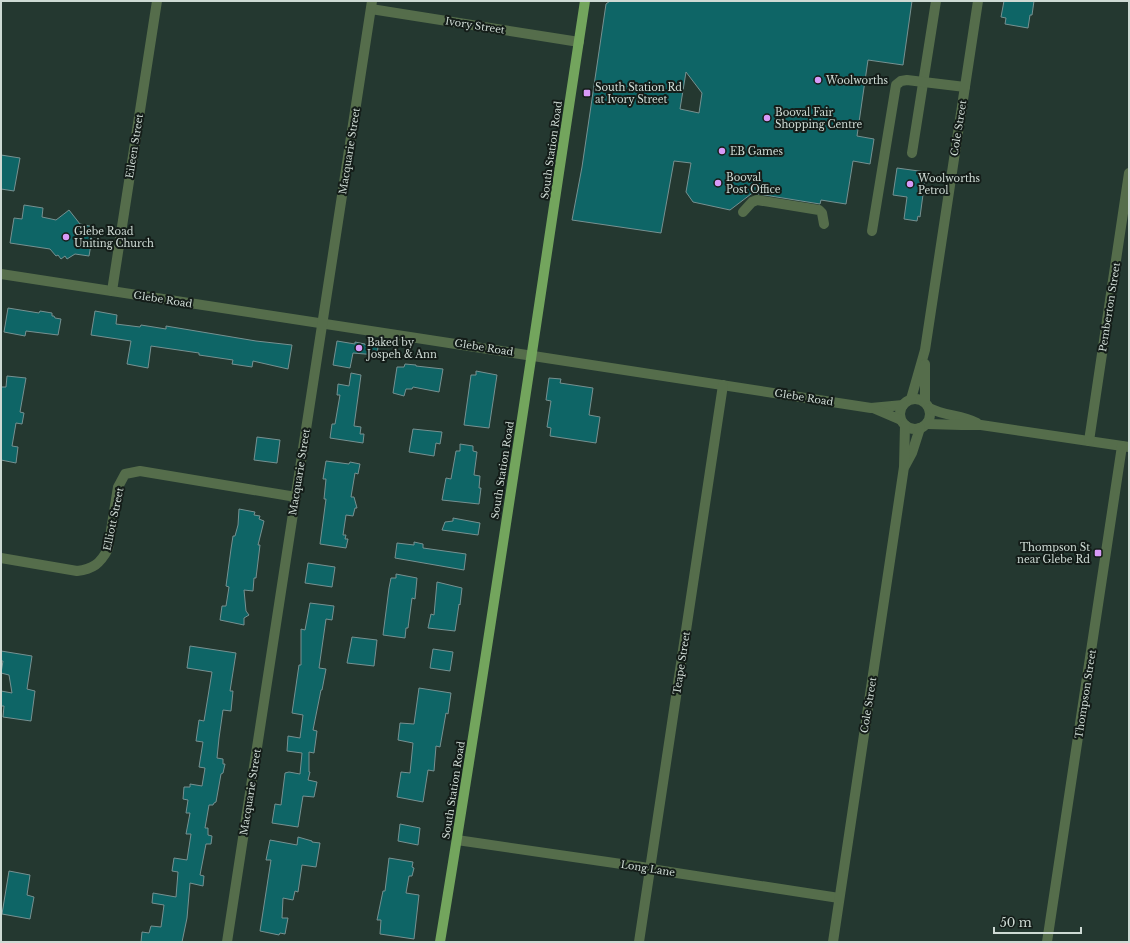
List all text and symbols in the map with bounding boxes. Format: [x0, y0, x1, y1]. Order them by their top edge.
street label: Ivory Street [444, 14, 506, 37]
place label: Woolworths [825, 74, 889, 87]
marker: Woolworths [813, 75, 823, 85]
place label: South Station Rd at Ivory Street [595, 81, 682, 106]
marker: South Station Rd at Ivory Street [582, 88, 592, 98]
street label: Cole Street [948, 99, 969, 157]
street label: South Station Road [538, 100, 565, 200]
place label: Booval Fair Shopping Centre [775, 106, 863, 131]
street label: Macquarie Street [336, 107, 363, 195]
street label: Eileen Street [123, 113, 146, 179]
marker: Booval Fair Shopping Centre [762, 113, 772, 123]
place label: EB Games [730, 145, 784, 158]
marker: EB Games [717, 146, 727, 156]
place label: Booval Post Office [726, 171, 781, 196]
place label: Woolworths Petrol [917, 172, 981, 197]
marker: Booval Post Office [713, 178, 723, 188]
marker: Woolworths Petrol [905, 179, 915, 189]
place label: Glebe Road Uniting Church [74, 225, 154, 250]
marker: Glebe Road Uniting Church [61, 232, 71, 242]
street label: Pemberton Street [1096, 261, 1123, 353]
street label: Glebe Road [133, 288, 194, 311]
place label: Baked by Jospeh & Ann [365, 336, 437, 361]
street label: Glebe Road [454, 336, 515, 359]
marker: Baked by Jospeh & Ann [354, 343, 364, 353]
street label: Glebe Road [774, 386, 835, 409]
street label: South Station Road [488, 420, 517, 520]
street label: Macquarie Street [286, 428, 313, 516]
street label: Elliott Street [100, 486, 127, 552]
place label: Thompson St near Glebe Rd [1017, 541, 1090, 566]
marker: Thompson St near Glebe Rd [1093, 548, 1103, 558]
street label: Teape Street [670, 630, 693, 696]
street label: Thompson Street [1072, 648, 1099, 739]
street label: Cole Street [858, 676, 879, 734]
street label: South Station Road [439, 740, 468, 840]
street label: Macquarie Street [237, 748, 264, 836]
street label: Long Lane [620, 858, 676, 879]
scale bar [994, 909, 1081, 935]
text: 50 m [1000, 915, 1032, 930]

